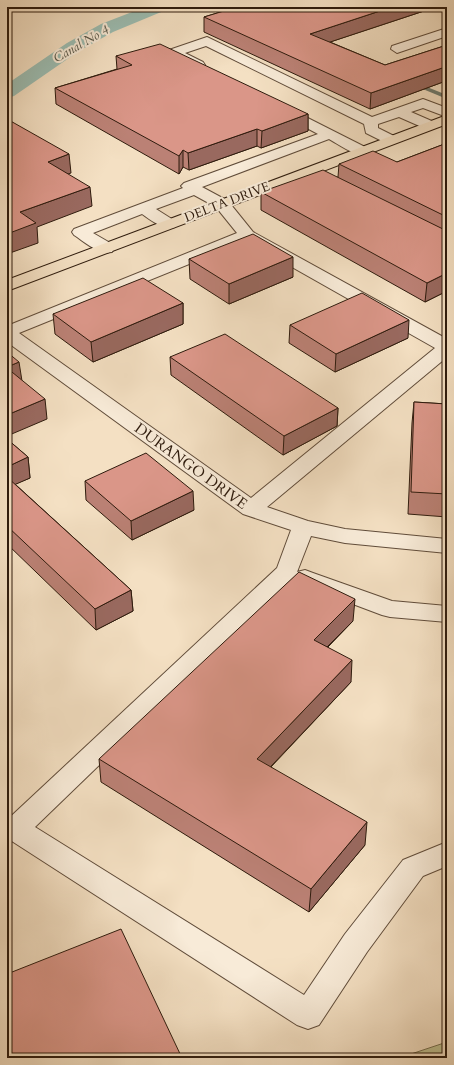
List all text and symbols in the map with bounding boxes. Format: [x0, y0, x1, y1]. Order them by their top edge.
water label: Canal No 4 [50, 21, 112, 67]
street label: DELTA DRIVE [182, 177, 272, 227]
street label: DURANGO DRIVE [130, 418, 252, 514]

